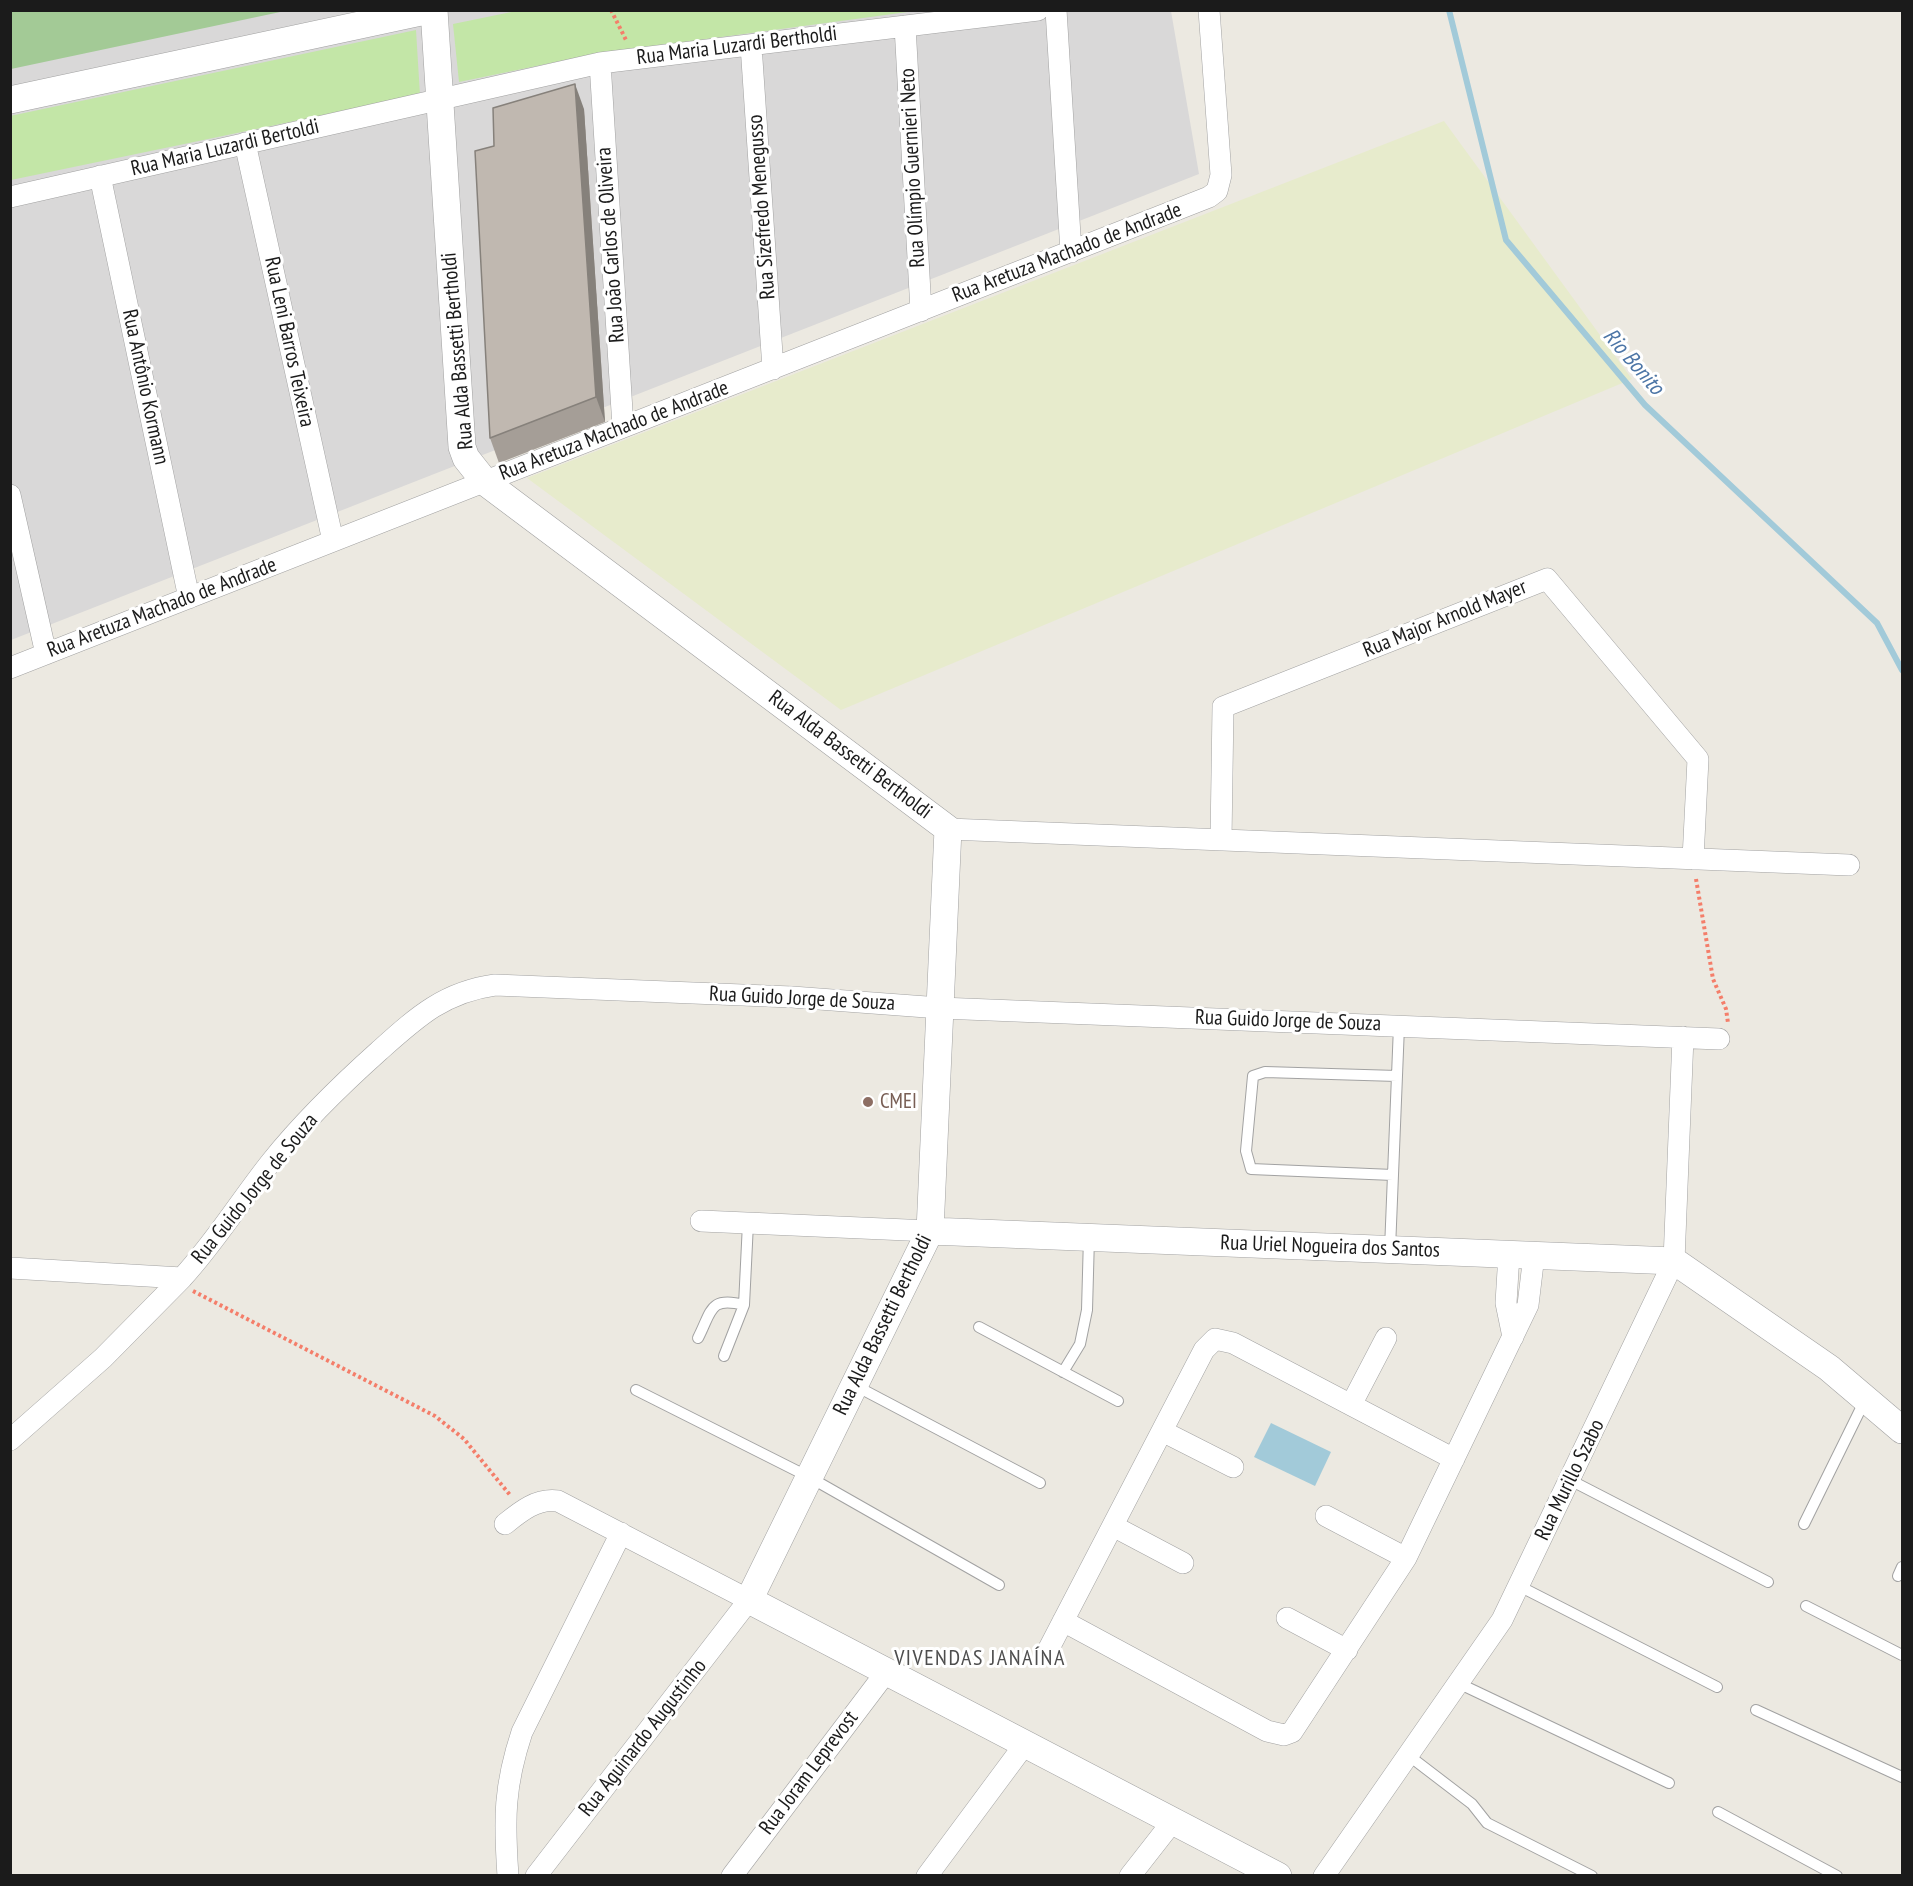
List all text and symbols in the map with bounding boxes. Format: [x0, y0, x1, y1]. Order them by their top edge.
street label: Rua Maria Luzardi Bertholdi [635, 21, 839, 71]
street label: Rua Olímpio Guernieri Neto [895, 68, 931, 268]
street label: Rua Maria Luzardi Bertoldi [128, 114, 322, 182]
street label: Rua Sizefredo Menegusso [743, 114, 781, 300]
street label: Rua João Carlos de Oliveira [592, 146, 630, 344]
street label: Rua Aretuza Machado de Andrade [949, 198, 1185, 308]
street label: Rua Alda Bassetti Bertholdi [437, 251, 479, 451]
street label: Rua Leni Barros Teixeira [259, 255, 319, 429]
street label: Rua Antônio Kormann [116, 307, 174, 467]
water label: Rio Bonito [1597, 323, 1669, 401]
street label: Rua Aretuza Machado de Andrade [496, 376, 732, 486]
street label: Rua Aretuza Machado de Andrade [44, 553, 280, 663]
street label: Rua Major Arnold Mayer [1360, 575, 1530, 663]
street label: Rua Alda Bassetti Bertholdi [763, 685, 937, 825]
street label: Rua Guido Jorge de Souza [708, 982, 896, 1016]
street label: Rua Guido Jorge de Souza [1195, 1005, 1381, 1037]
place label: CMEI [880, 1089, 917, 1115]
marker: CMEI [861, 1095, 875, 1109]
street label: Rua Guido Jorge de Souza [187, 1109, 323, 1269]
street label: Rua Alda Bassetti Bertholdi [828, 1231, 938, 1419]
street label: Rua Uriel Nogueira dos Santos [1220, 1231, 1440, 1263]
street label: Rua Murillo Szabo [1530, 1415, 1610, 1545]
district label: VIVENDAS JANAÍNA [894, 1646, 1066, 1672]
street label: Rua Aguinardo Augustinho [574, 1654, 712, 1822]
street label: Rua Joram Leprevost [754, 1706, 864, 1840]

